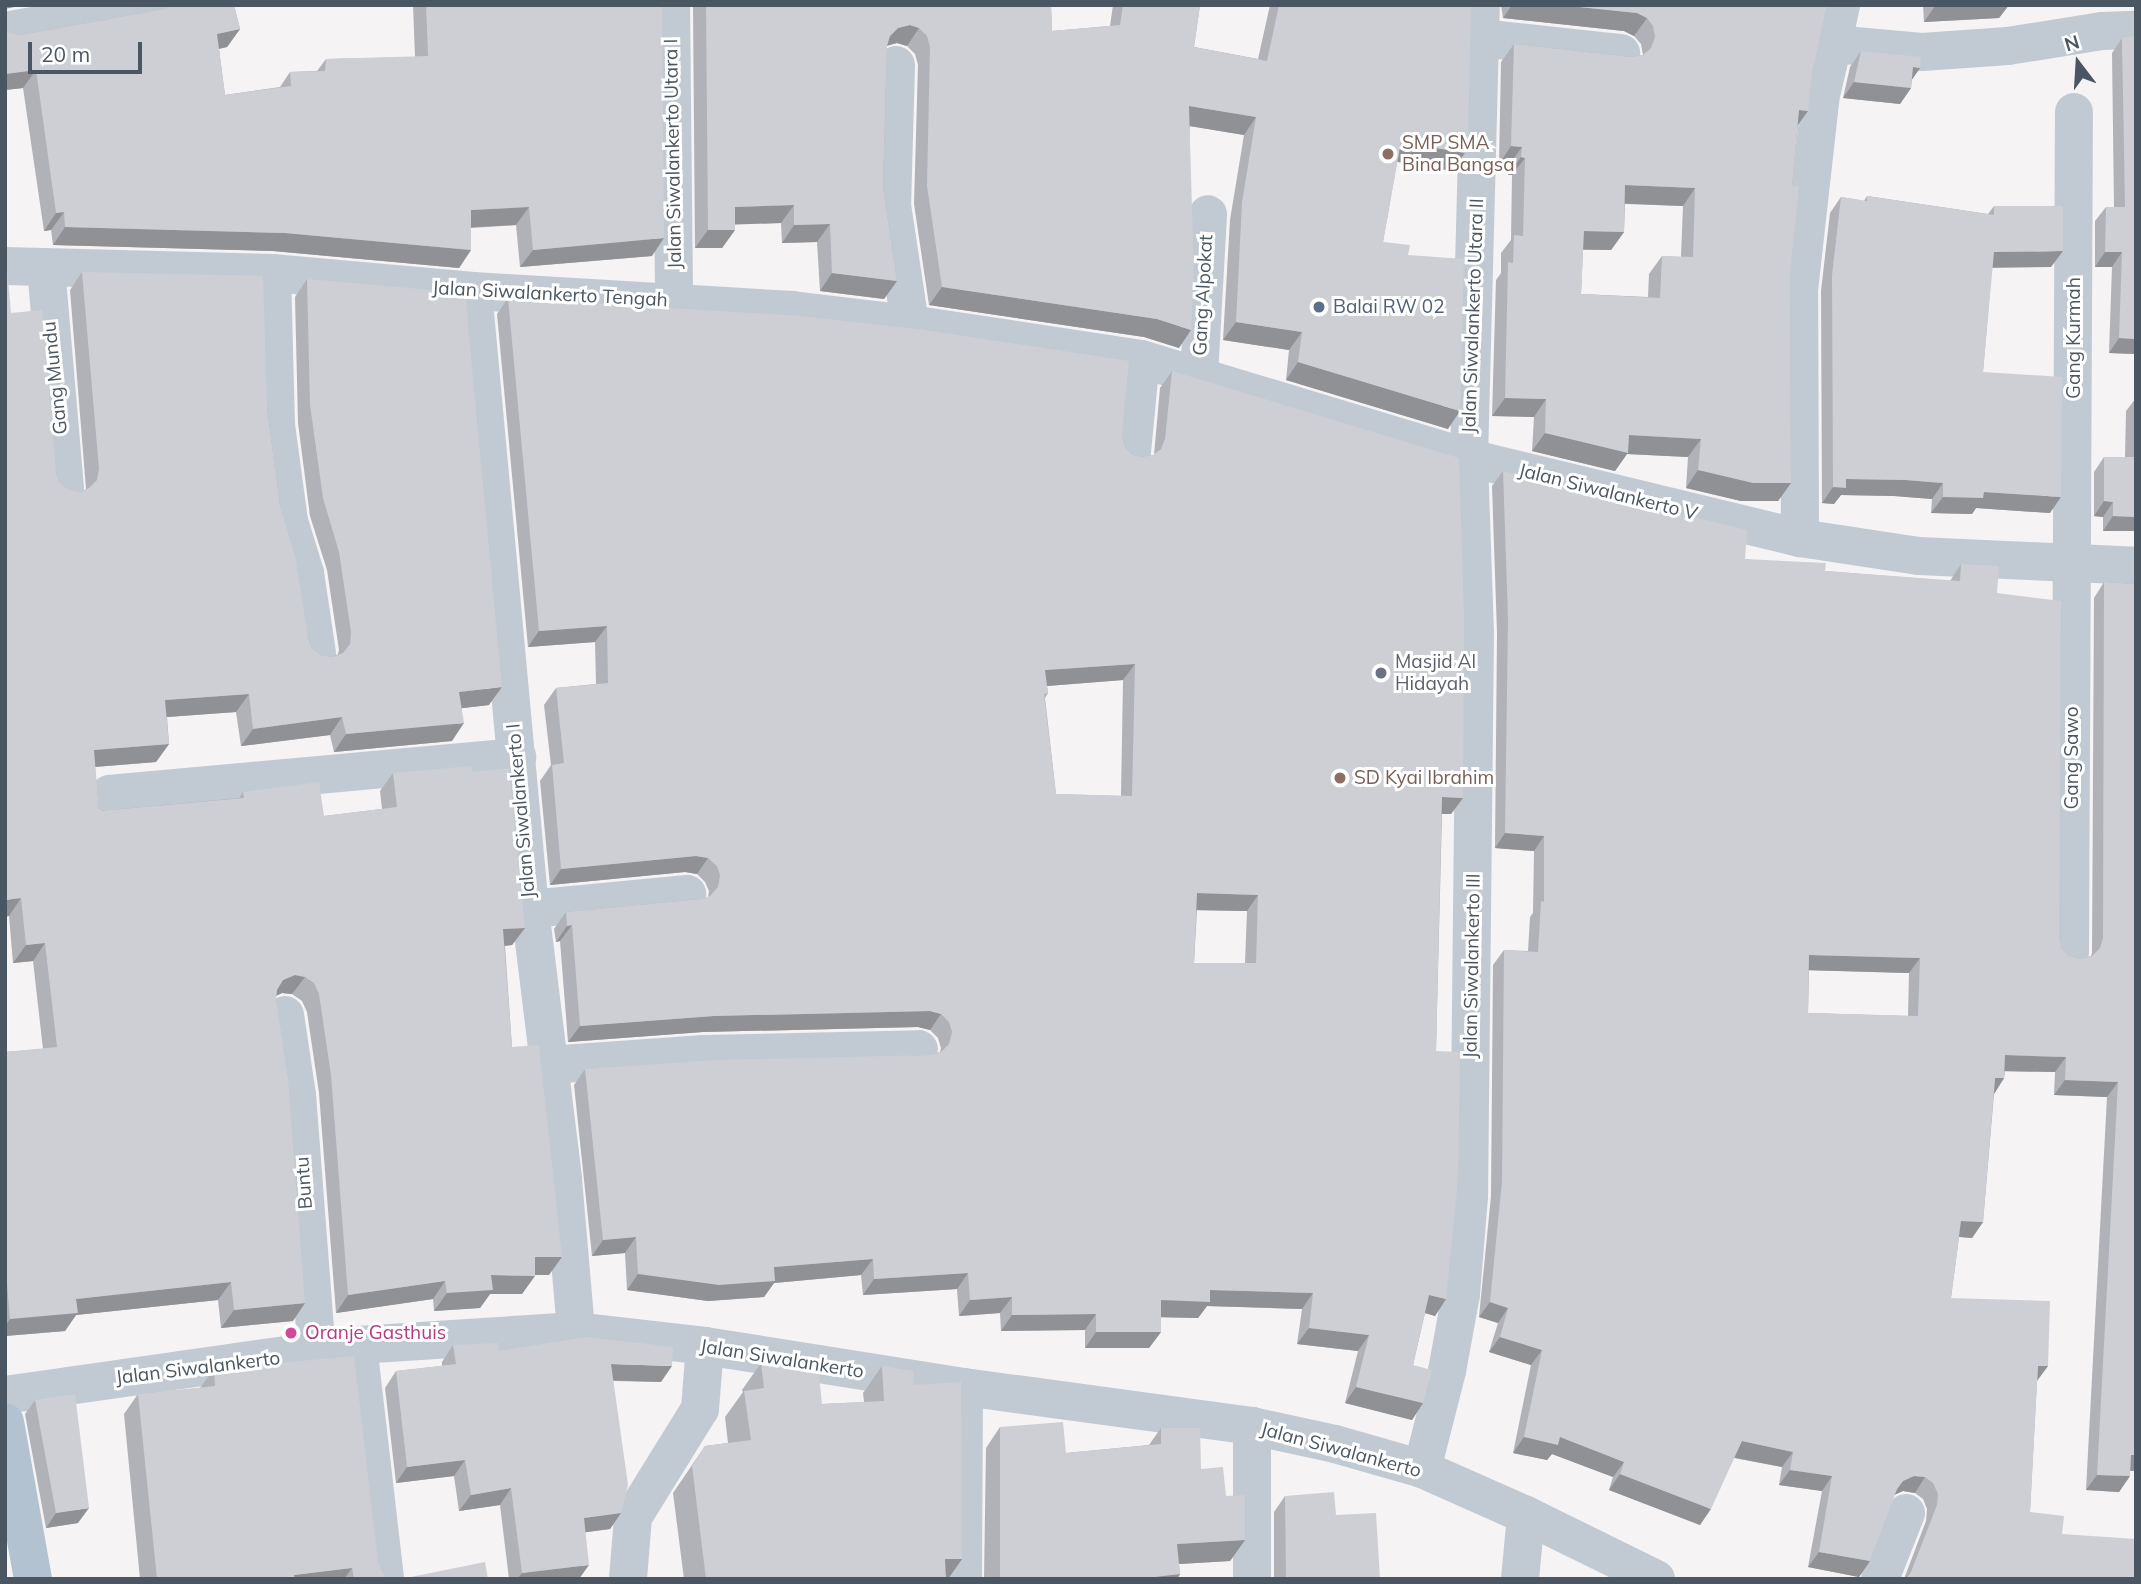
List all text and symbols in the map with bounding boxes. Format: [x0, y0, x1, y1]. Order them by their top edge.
scale bar [32, 28, 145, 72]
north arrow [2043, 28, 2113, 98]
text: N [2061, 29, 2082, 56]
street label: Jalan Siwalankerto Utara I [660, 39, 686, 269]
text: 20 m [41, 41, 90, 67]
place label: SMP SMA Bina Bangsa [1402, 132, 1515, 176]
marker: SMP SMA Bina Bangsa [1380, 146, 1396, 162]
street label: Jalan Siwalankerto Utara II [1457, 198, 1489, 434]
street label: Gang Alpokat [1188, 234, 1218, 356]
street label: Jalan Siwalankerto Tengah [432, 276, 668, 312]
street label: Gang Kurmah [2063, 277, 2085, 399]
place label: Balai RW 02 [1333, 296, 1445, 318]
marker: Balai RW 02 [1311, 299, 1327, 315]
street label: Gang Mundu [38, 320, 72, 436]
street label: Jalan Siwalankerto V [1516, 459, 1700, 525]
place label: Masjid Al Hidayah [1395, 651, 1476, 695]
marker: Masjid Al Hidayah [1373, 665, 1389, 681]
street label: Gang Sawo [2061, 706, 2083, 810]
street label: Jalan Siwalankerto I [502, 723, 540, 899]
place label: SD Kyai Ibrahim [1354, 767, 1494, 789]
marker: SD Kyai Ibrahim [1332, 770, 1348, 786]
street label: Jalan Siwalankerto III [1459, 873, 1485, 1059]
street label: Buntu [291, 1156, 317, 1210]
place label: Oranje Gasthuis [305, 1322, 446, 1344]
marker: Oranje Gasthuis [283, 1325, 299, 1341]
street label: Jalan Siwalankerto [698, 1335, 866, 1383]
street label: Jalan Siwalankerto [114, 1347, 282, 1389]
street label: Jalan Siwalankerto [1258, 1418, 1424, 1482]

